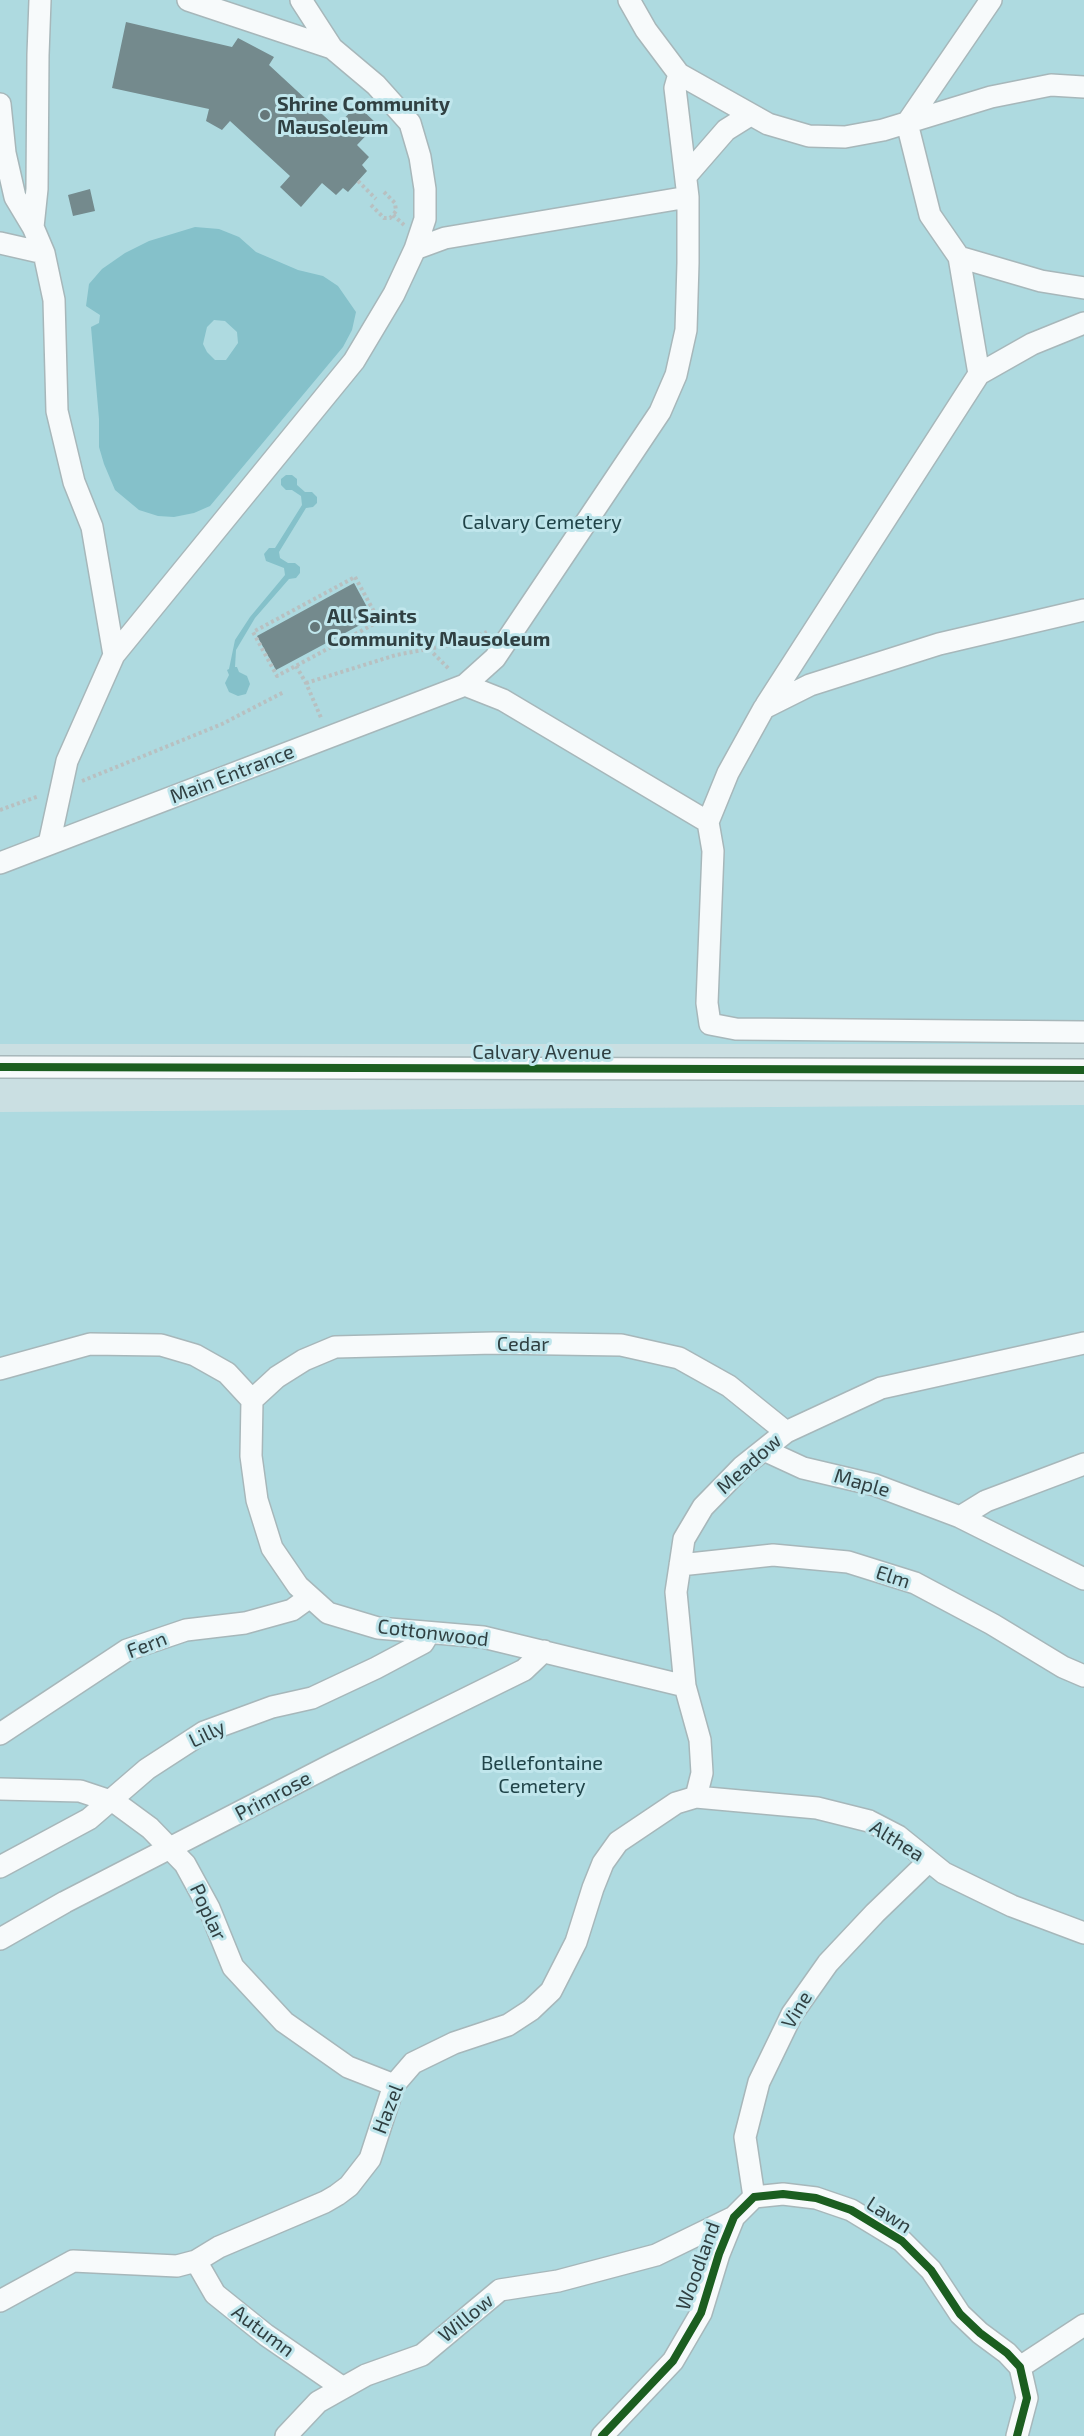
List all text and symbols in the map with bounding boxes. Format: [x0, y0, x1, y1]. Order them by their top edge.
place label: Shrine Community Mausoleum [277, 92, 450, 139]
marker: Shrine Community Mausoleum [258, 108, 272, 122]
park label: Calvary Cemetery [462, 510, 622, 534]
place label: All Saints Community Mausoleum [327, 604, 550, 651]
marker: All Saints Community Mausoleum [308, 620, 322, 634]
street label: Main Entrance [167, 739, 297, 809]
street label: Calvary Avenue [472, 1040, 612, 1064]
street label: Cedar [497, 1332, 549, 1356]
street label: Meadow [712, 1429, 786, 1499]
street label: Maple [831, 1464, 893, 1502]
street label: Elm [873, 1560, 913, 1594]
street label: Cottonwood [376, 1614, 490, 1652]
street label: Fern [124, 1626, 170, 1664]
street label: Lilly [185, 1715, 229, 1753]
park label: Bellefontaine Cemetery [481, 1751, 603, 1798]
street label: Primrose [231, 1766, 315, 1826]
street label: Althea [866, 1815, 928, 1867]
street label: Poplar [185, 1880, 231, 1944]
street label: Vine [777, 1987, 817, 2033]
street label: Hazel [368, 2081, 408, 2137]
street label: Lawn [862, 2191, 916, 2239]
street label: Woodland [671, 2218, 725, 2314]
street label: Willow [434, 2289, 498, 2347]
street label: Autumn [227, 2300, 299, 2362]

